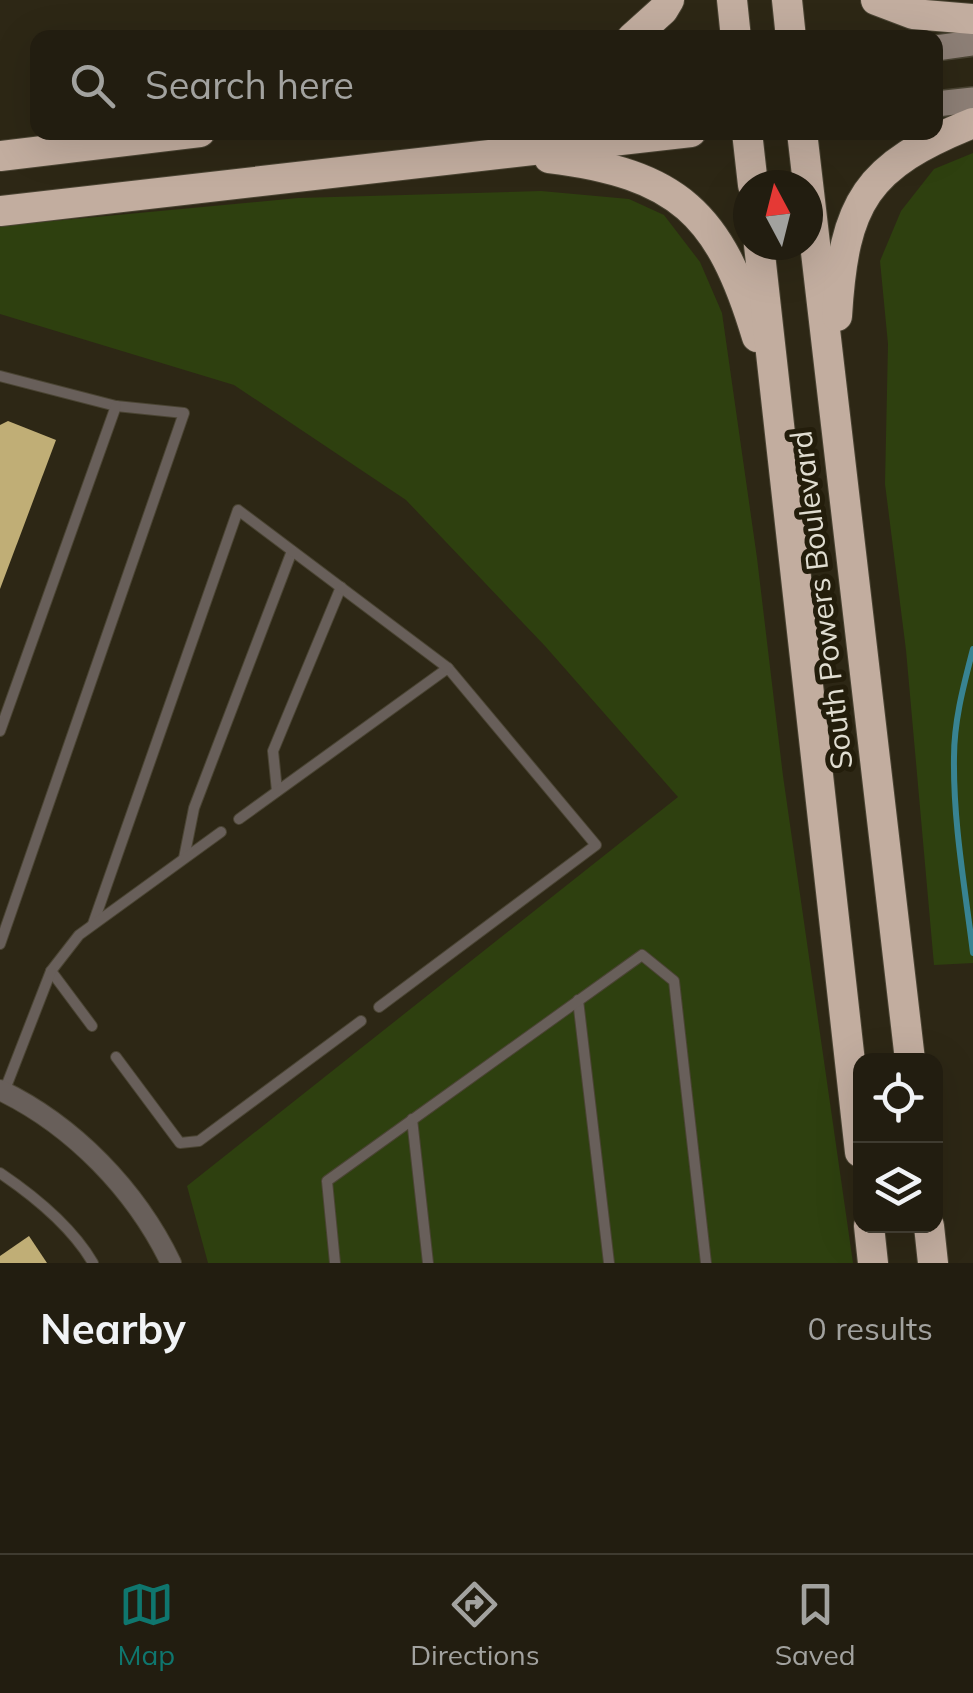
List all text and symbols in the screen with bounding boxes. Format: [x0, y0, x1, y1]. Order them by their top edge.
search box [30, 30, 943, 140]
icon: search [65, 58, 120, 113]
text: Search here [145, 61, 354, 109]
north arrow [733, 170, 823, 260]
street label: South Powers Boulevard [781, 429, 861, 772]
map controls [853, 1053, 943, 1233]
button: locate [853, 1053, 943, 1143]
button: layers [853, 1143, 943, 1233]
text: Nearby [40, 1302, 186, 1355]
text: 0 results [808, 1308, 933, 1348]
tab: Map [118, 1577, 175, 1672]
tab: Directions [410, 1577, 540, 1672]
tab: Saved [775, 1577, 855, 1672]

